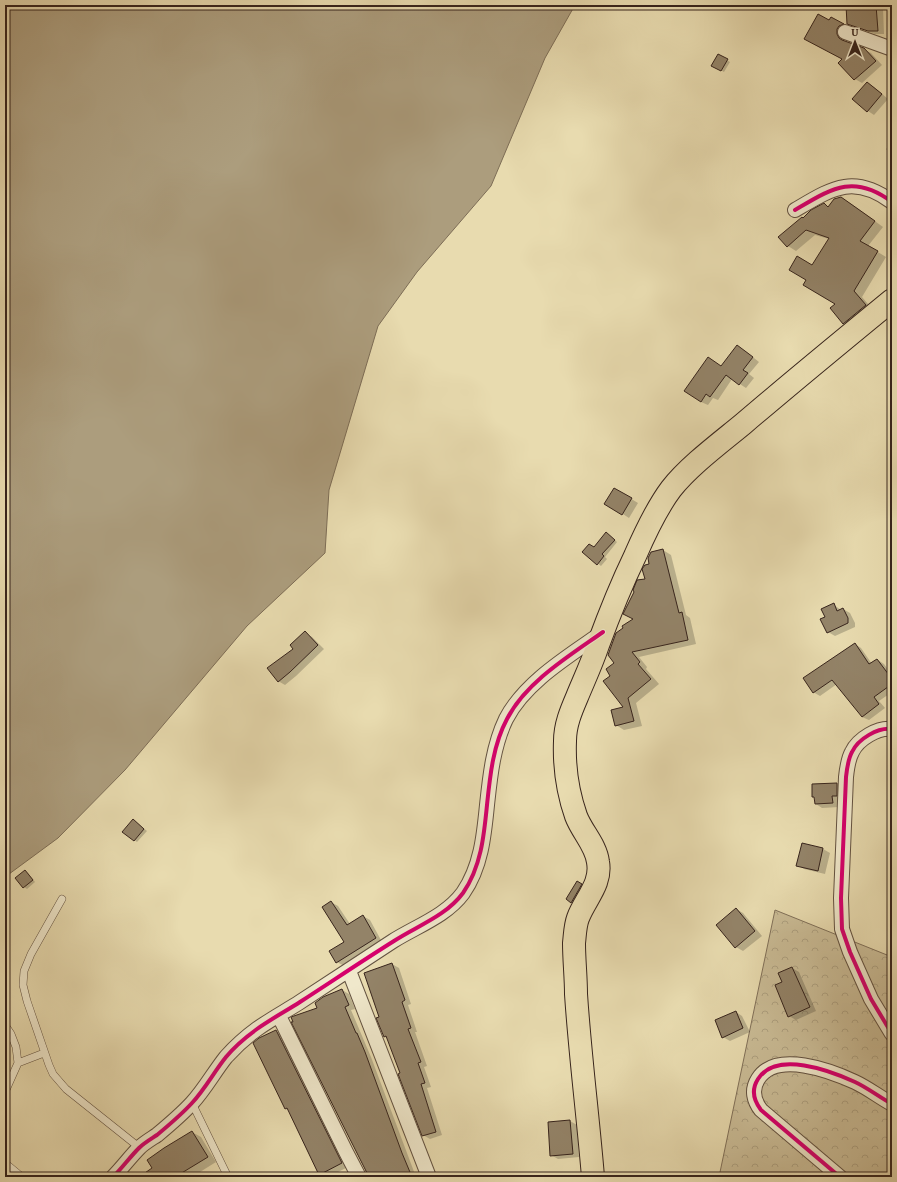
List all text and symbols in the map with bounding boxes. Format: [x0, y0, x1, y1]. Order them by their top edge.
north arrow [835, 22, 875, 62]
text: U [851, 24, 859, 40]

